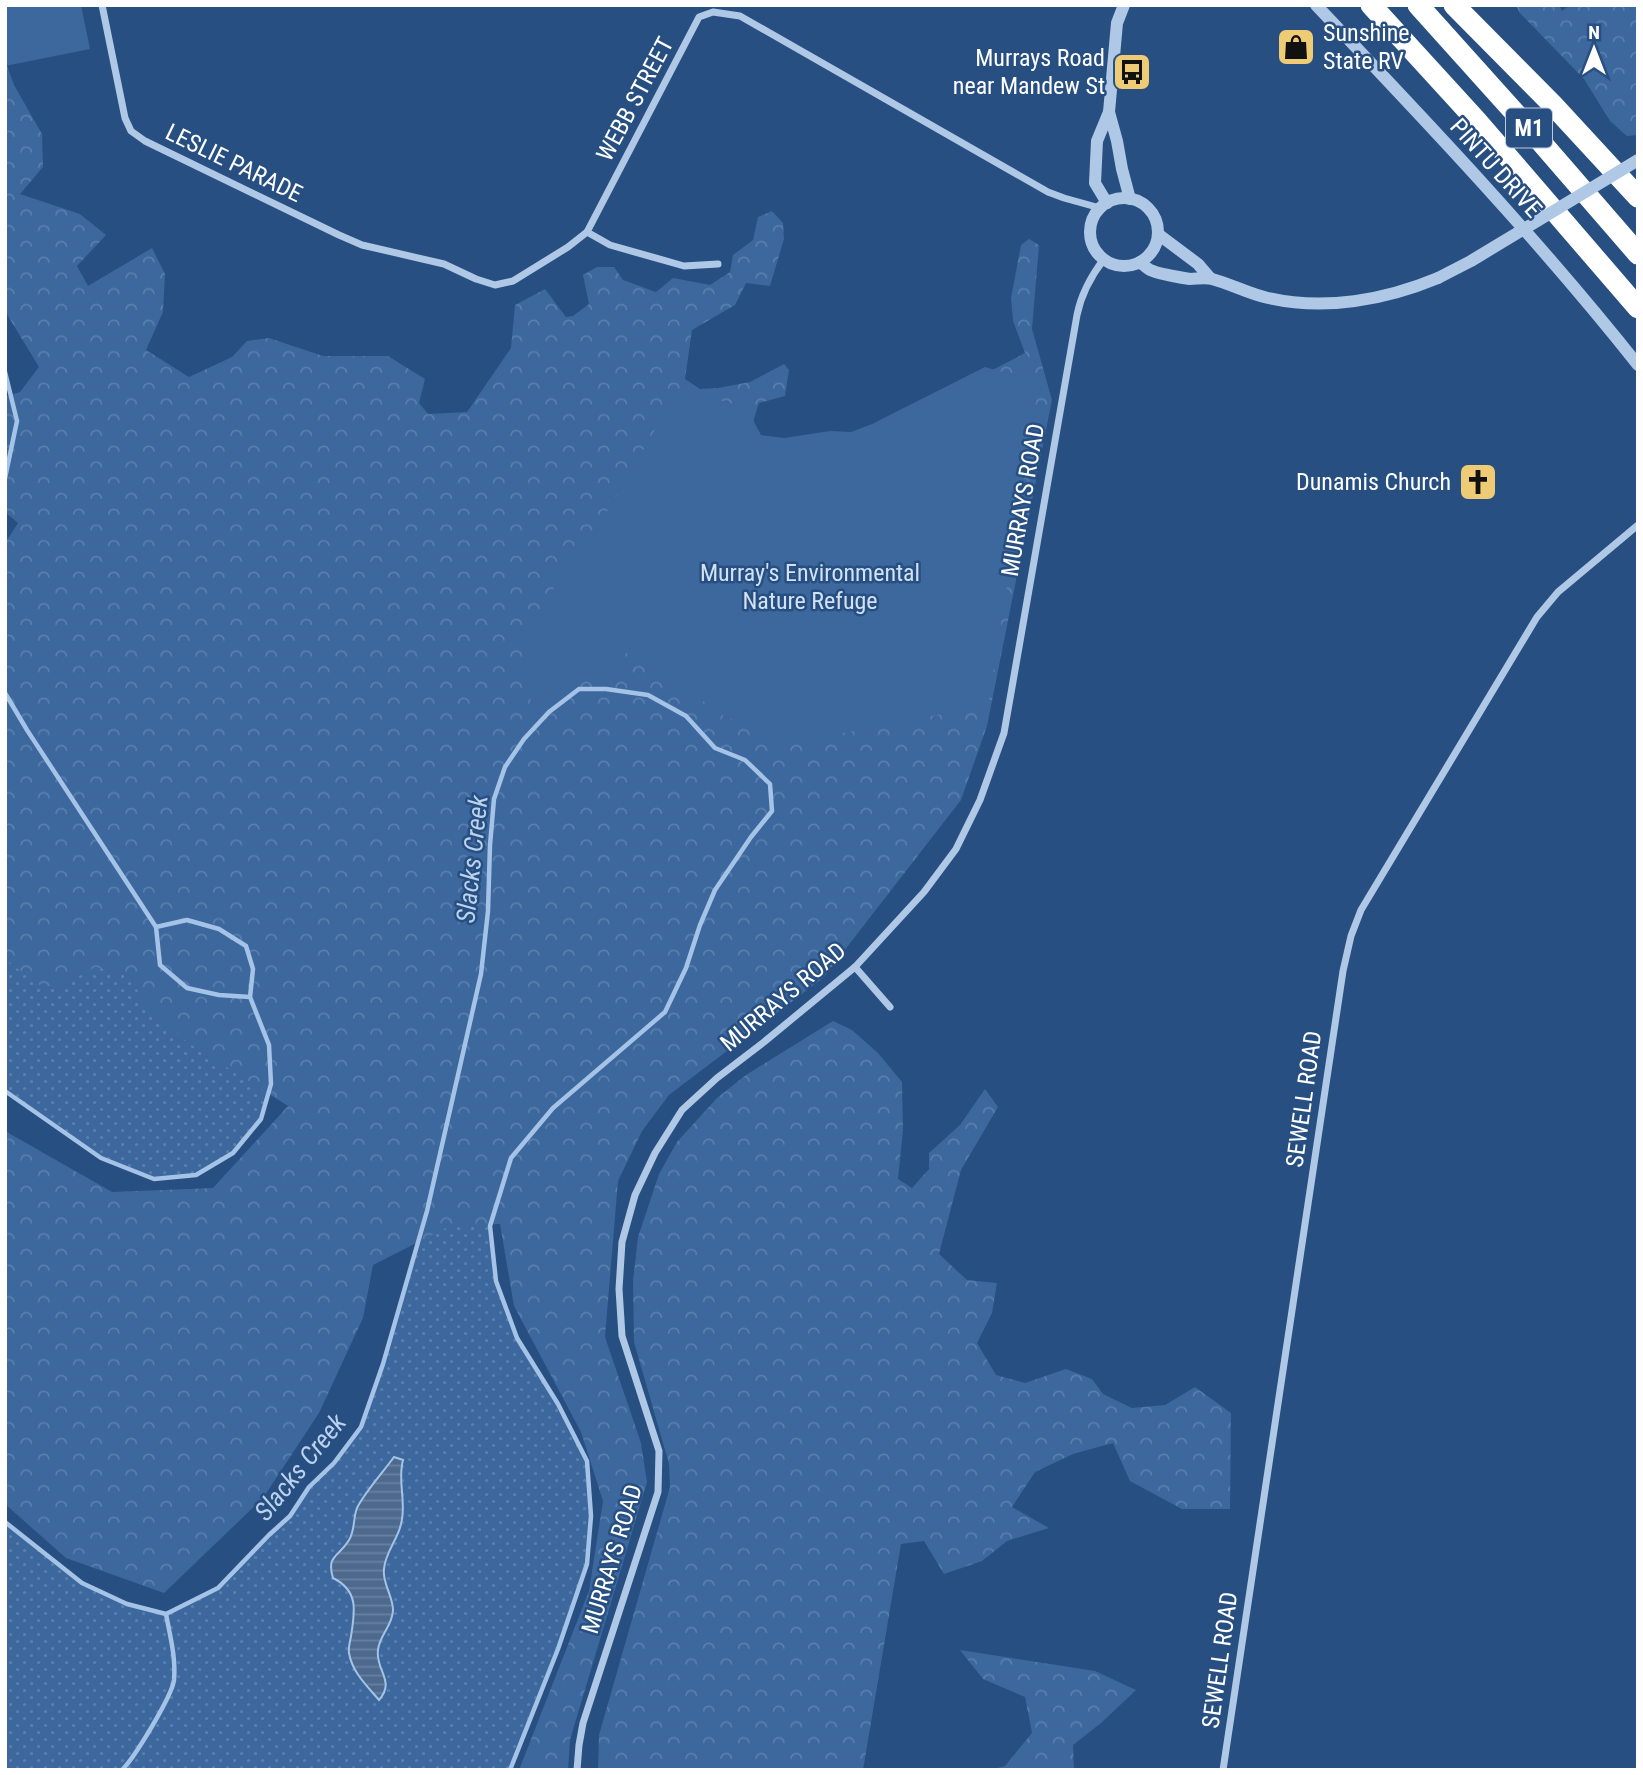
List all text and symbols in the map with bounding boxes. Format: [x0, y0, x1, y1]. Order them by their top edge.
north arrow [1559, 14, 1629, 84]
place label: Sunshine State RV [1323, 19, 1410, 75]
text: N [1588, 21, 1600, 44]
shop icon: Sunshine State RV [1275, 26, 1317, 68]
street label: WEBB STREET [591, 32, 679, 166]
place label: Murrays Road near Mandew St [953, 44, 1105, 100]
bus stop icon: Murrays Road near Mandew St [1111, 51, 1153, 93]
road number: M1 [1506, 108, 1552, 148]
street label: PINTU DRIVE [1444, 113, 1548, 223]
street label: LESLIE PARADE [161, 118, 307, 208]
street label: MURRAYS ROAD [996, 421, 1050, 579]
church icon: Dunamis Church [1457, 461, 1499, 503]
place label: Dunamis Church [1296, 468, 1451, 496]
park label: Murray's Environmental Nature Refuge [700, 559, 920, 615]
water label: Slacks Creek [450, 793, 494, 924]
street label: MURRAYS ROAD [715, 937, 851, 1057]
street label: SEWELL ROAD [1281, 1029, 1327, 1169]
water label: Slacks Creek [248, 1407, 352, 1526]
street label: MURRAYS ROAD [576, 1481, 648, 1637]
street label: SEWELL ROAD [1197, 1590, 1243, 1730]

